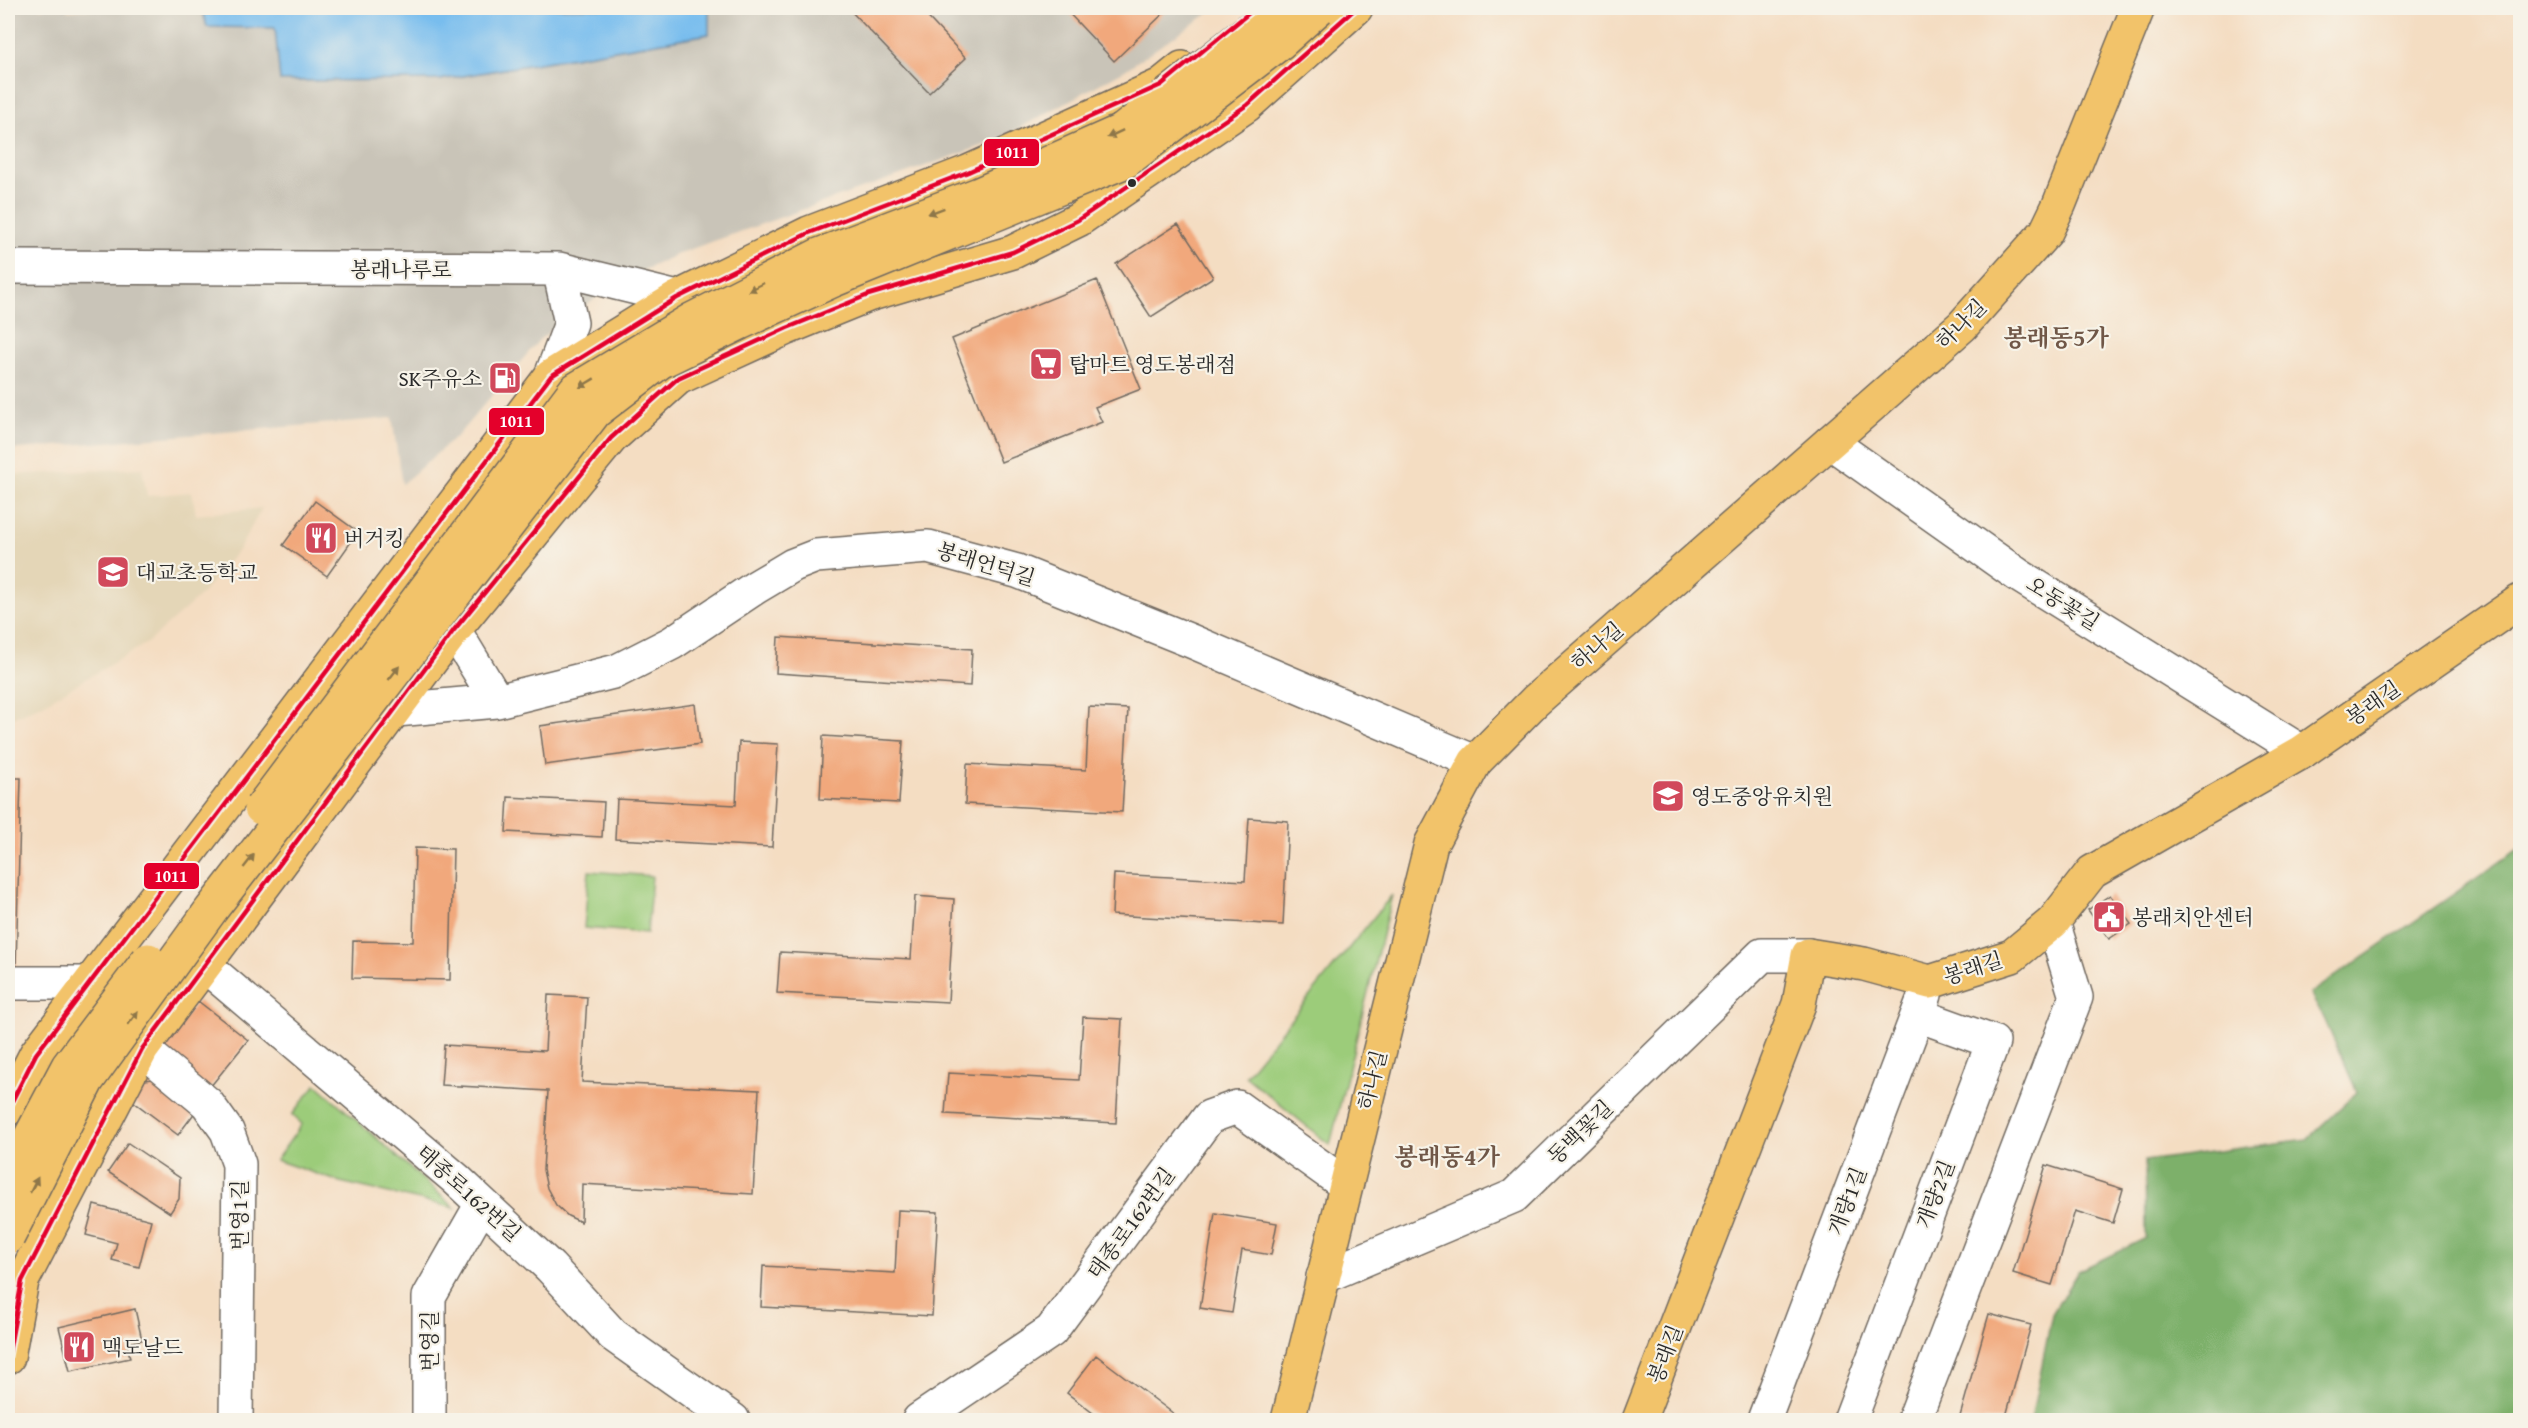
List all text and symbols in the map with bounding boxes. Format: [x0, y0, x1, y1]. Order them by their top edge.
one-way arrow [1106, 129, 1123, 138]
line badge: 1011 [983, 138, 1040, 167]
text: 1011 [995, 140, 1029, 164]
unlabelled marker [1126, 177, 1138, 189]
one-way arrow [926, 206, 944, 216]
street label: 봉래나루로 [350, 254, 452, 285]
one-way arrow [748, 282, 765, 292]
street label: 하나길 [1929, 292, 1993, 356]
district label: 봉래동5가 [2003, 320, 2109, 355]
supermarket icon: 탑마트 영도봉래점 [1028, 346, 1064, 382]
place label: 탑마트 영도봉래점 [1069, 349, 1236, 380]
fuel station icon: SK주유소 [487, 360, 523, 396]
place label: SK주유소 [398, 363, 482, 394]
one-way arrow [579, 377, 595, 388]
line badge: 1011 [488, 407, 545, 436]
text: 1011 [499, 409, 533, 433]
restaurant icon: 버거킹 [303, 520, 339, 556]
place label: 버거킹 [344, 523, 405, 554]
street label: 봉래언덕길 [933, 534, 1039, 594]
school or university icon: 대교초등학교 [95, 554, 131, 590]
place label: 대교초등학교 [136, 557, 258, 588]
street label: 오동꽃길 [2020, 568, 2106, 638]
street label: 하나길 [1564, 614, 1630, 678]
one-way arrow [387, 666, 399, 681]
street label: 봉래길 [2339, 673, 2407, 733]
school or university icon: 영도중앙유치원 [1650, 778, 1686, 814]
place label: 영도중앙유치원 [1691, 781, 1833, 812]
one-way arrow [243, 853, 255, 869]
line badge: 1011 [143, 862, 200, 890]
text: 1011 [154, 864, 188, 888]
public building icon: 봉래치안센터 [2091, 899, 2127, 935]
place label: 봉래치안센터 [2132, 902, 2254, 933]
street label: 봉래길 [1939, 944, 2007, 992]
one-way arrow [127, 1010, 139, 1026]
street label: 하나길 [1350, 1047, 1394, 1113]
street label: 동백꽃길 [1540, 1093, 1620, 1171]
street label: 태종로162번길 [410, 1137, 528, 1249]
district label: 봉래동4가 [1394, 1139, 1500, 1174]
street label: 개량2길 [1908, 1155, 1962, 1233]
street label: 태종로162번길 [1080, 1161, 1182, 1285]
street label: 개량1길 [1820, 1162, 1874, 1240]
one-way arrow [29, 1177, 39, 1194]
street label: 번영1길 [224, 1180, 255, 1250]
street label: 번영길 [414, 1311, 445, 1371]
street label: 봉래길 [1640, 1320, 1690, 1388]
restaurant icon: 맥도날드 [61, 1329, 97, 1365]
place label: 맥도날드 [102, 1332, 183, 1363]

